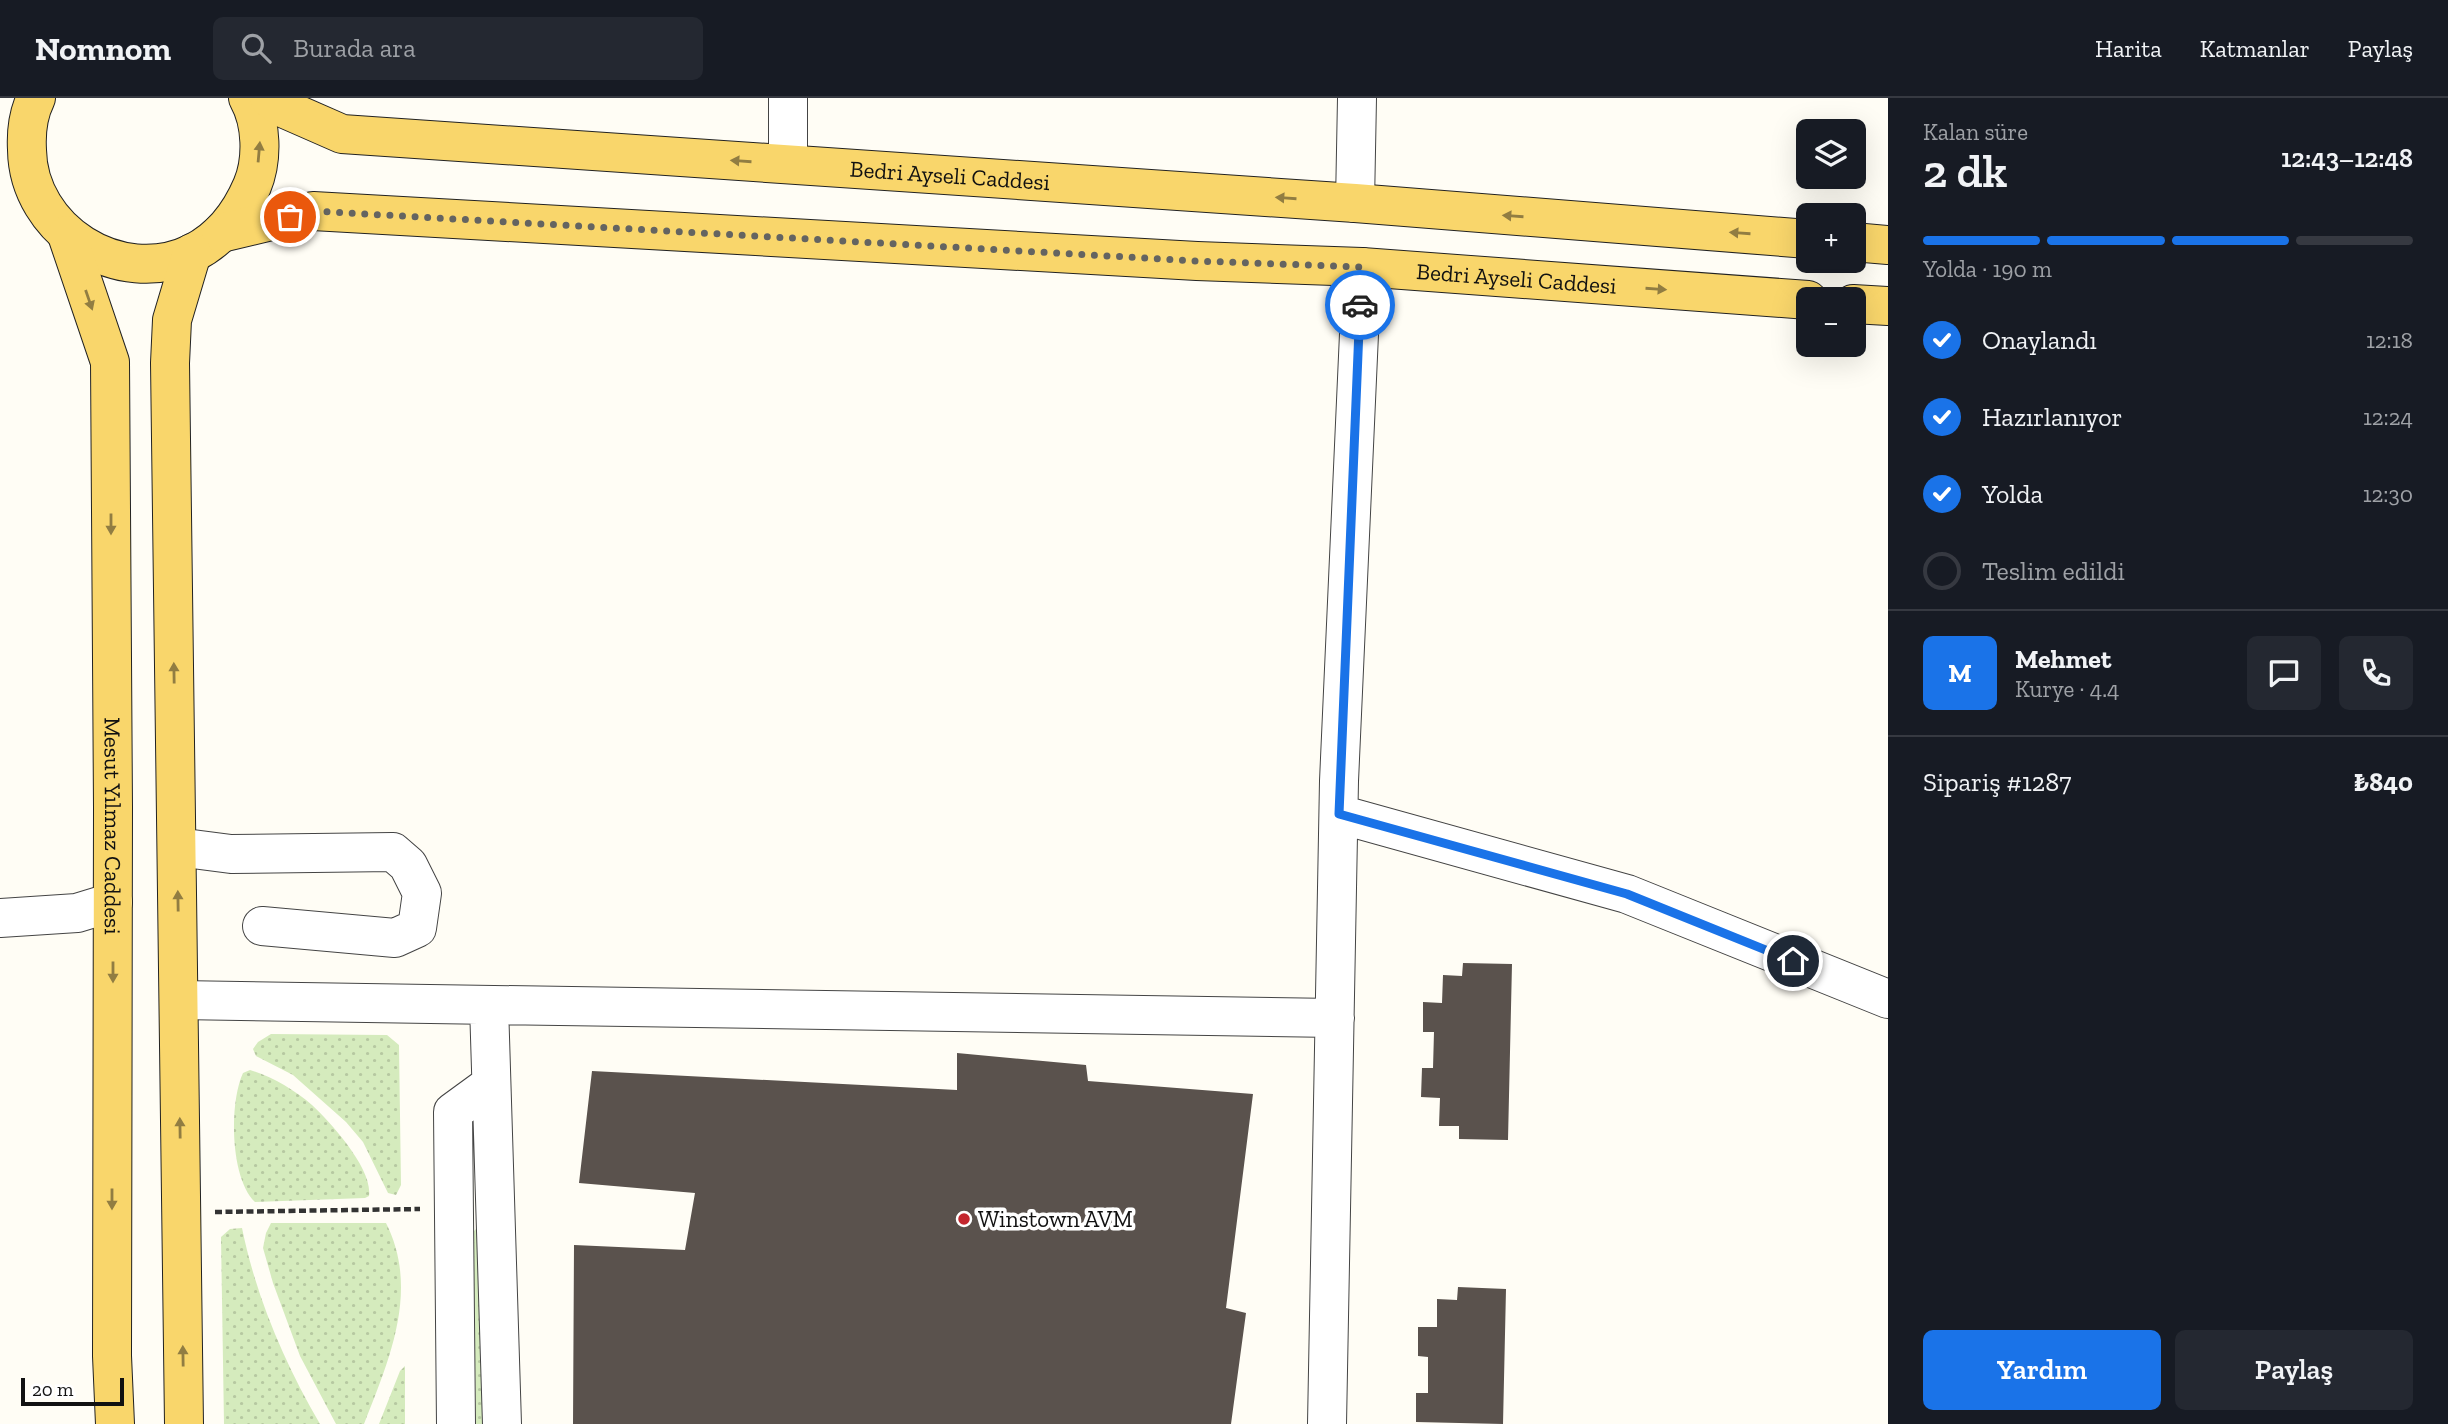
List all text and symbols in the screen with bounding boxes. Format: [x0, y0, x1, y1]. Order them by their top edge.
search box [213, 17, 703, 80]
text: Nomnom [35, 29, 171, 68]
icon: search [237, 29, 275, 67]
text: Burada ara [293, 32, 416, 64]
text: Harita [2095, 34, 2162, 63]
text: Katmanlar [2200, 34, 2310, 63]
text: Paylaş [2348, 34, 2413, 63]
text: Kalan süre [1923, 118, 2028, 146]
map controls [1796, 119, 1866, 357]
button: layers [1796, 119, 1866, 189]
one-way arrow [253, 141, 264, 163]
text: 12:43–12:48 [2281, 142, 2413, 174]
text: 2 dk [1923, 144, 2007, 199]
one-way arrow [730, 155, 752, 166]
street label: Bedri Ayseli Caddesi [849, 155, 1051, 196]
pin [260, 187, 320, 247]
one-way arrow [1275, 193, 1297, 204]
icon: bag [271, 198, 309, 236]
button: + [1796, 203, 1866, 273]
one-way arrow [1502, 210, 1524, 221]
one-way arrow [1728, 227, 1750, 238]
text: Yolda · 190 m [1923, 255, 2052, 283]
street label: Bedri Ayseli Caddesi [1415, 257, 1618, 300]
courier [1325, 270, 1395, 340]
one-way arrow [1645, 284, 1667, 295]
icon: car [1341, 286, 1379, 324]
button: − [1796, 287, 1866, 357]
one-way arrow [84, 289, 95, 310]
icon: check [1923, 321, 1961, 359]
text: Onaylandı [1982, 324, 2097, 356]
text: 12:18 [2366, 326, 2413, 354]
icon: check [1923, 398, 1961, 436]
text: Hazırlanıyor [1982, 401, 2123, 433]
text: 12:24 [2363, 403, 2413, 431]
icon: check [1923, 475, 1961, 513]
text: Yolda [1982, 478, 2043, 510]
text: 12:30 [2363, 480, 2413, 508]
one-way arrow [105, 513, 117, 535]
text: Teslim edildi [1982, 555, 2125, 587]
button: chat [2247, 636, 2321, 710]
button: phone [2339, 636, 2413, 710]
text: Mehmet [2015, 643, 2111, 675]
text: M [1948, 657, 1972, 689]
one-way arrow [169, 662, 180, 684]
text: Kurye · 4.4 [2015, 675, 2120, 703]
street label: Mesut Yılmaz Caddesi [98, 717, 127, 935]
text: Sipariş #1287 [1923, 766, 2072, 798]
text: ₺840 [2353, 766, 2413, 798]
one-way arrow [172, 890, 184, 912]
pin [1763, 931, 1823, 991]
icon: home [1774, 942, 1812, 980]
one-way arrow [107, 961, 119, 983]
one-way arrow [175, 1117, 186, 1139]
one-way arrow [106, 1188, 118, 1210]
place label: Winstown AVM [978, 1205, 1133, 1233]
marker: Winstown AVM [956, 1211, 972, 1227]
button: Yardım [1923, 1330, 2161, 1410]
button: Paylaş [2175, 1330, 2413, 1410]
one-way arrow [177, 1345, 189, 1367]
scale bar [21, 1375, 124, 1407]
text: 20 m [32, 1378, 73, 1401]

